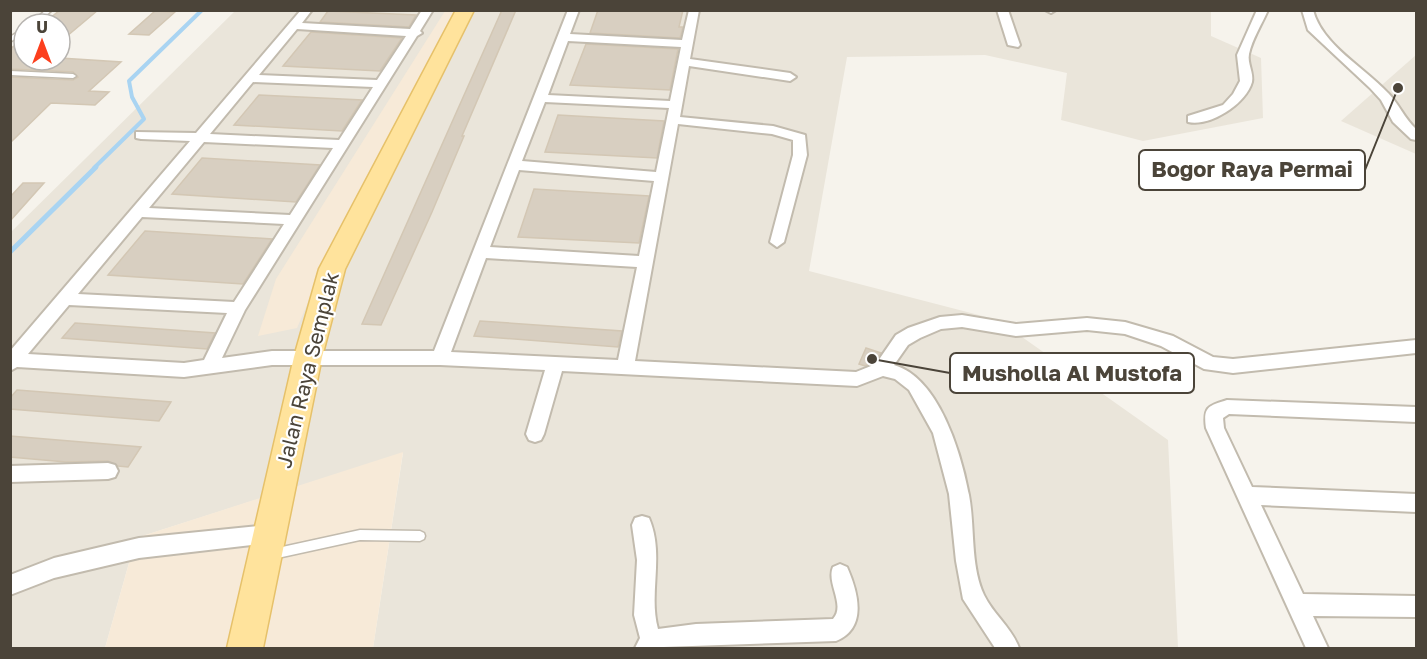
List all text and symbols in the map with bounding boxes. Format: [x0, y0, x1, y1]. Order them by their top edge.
north arrow [12, 12, 72, 72]
text: U [36, 17, 48, 37]
callout: Bogor Raya Permai [1139, 150, 1365, 190]
text: Bogor Raya Permai [1151, 155, 1353, 182]
street label: Jalan Raya Semplak [270, 269, 344, 471]
callout: Musholla Al Mustofa [950, 353, 1194, 393]
text: Musholla Al Mustofa [962, 359, 1182, 386]

